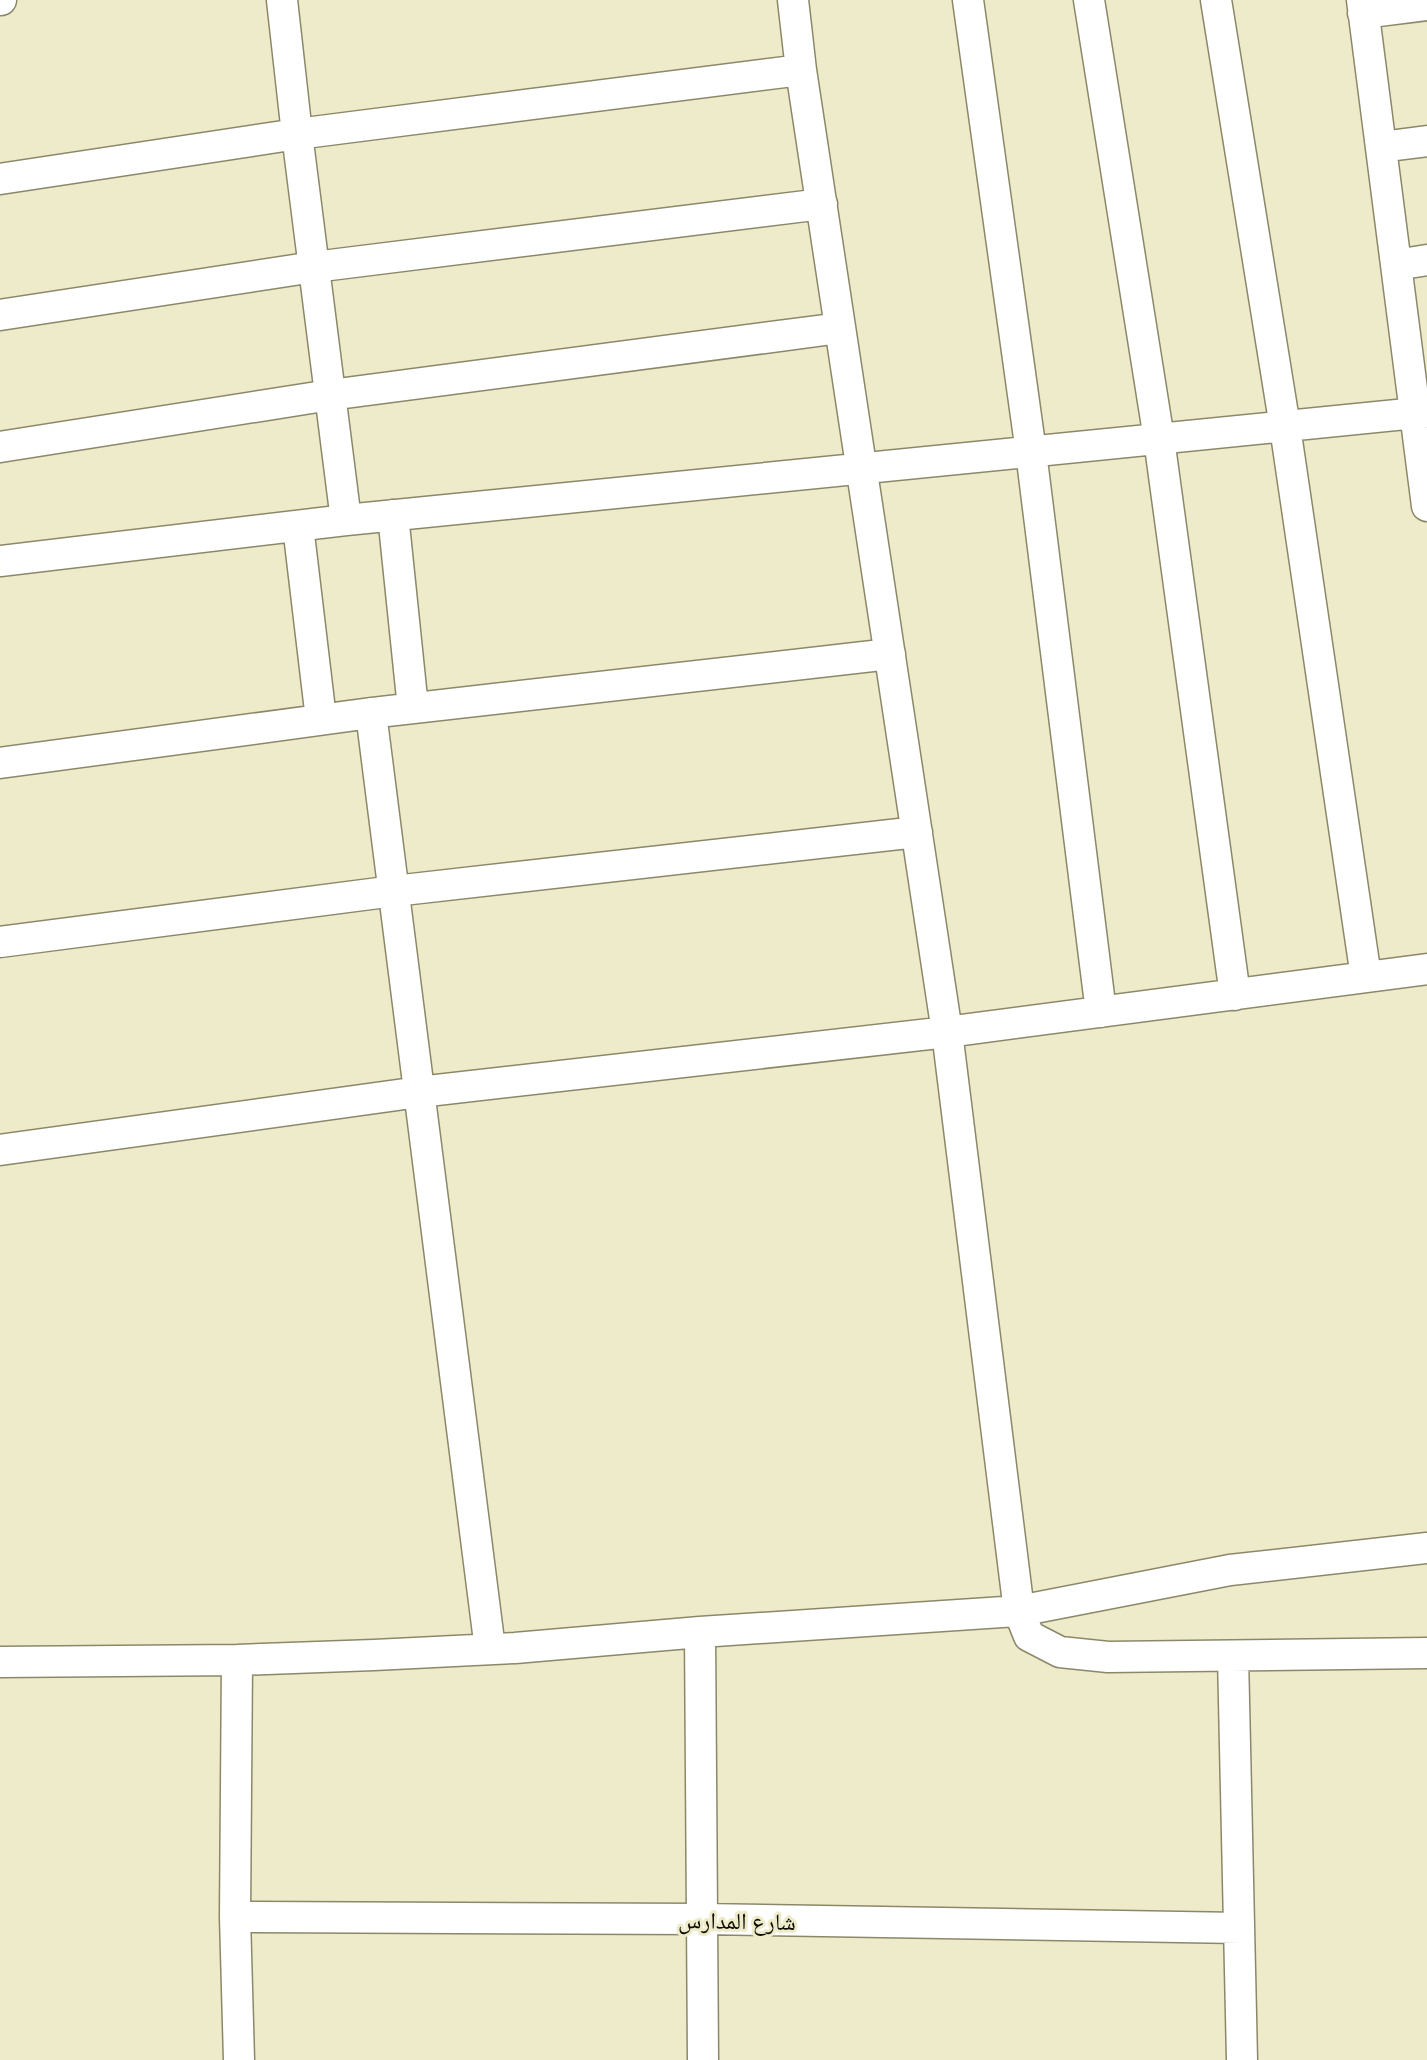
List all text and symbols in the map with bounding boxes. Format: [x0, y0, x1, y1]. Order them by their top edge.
street label: شارع المدارس [678, 1904, 796, 1937]

